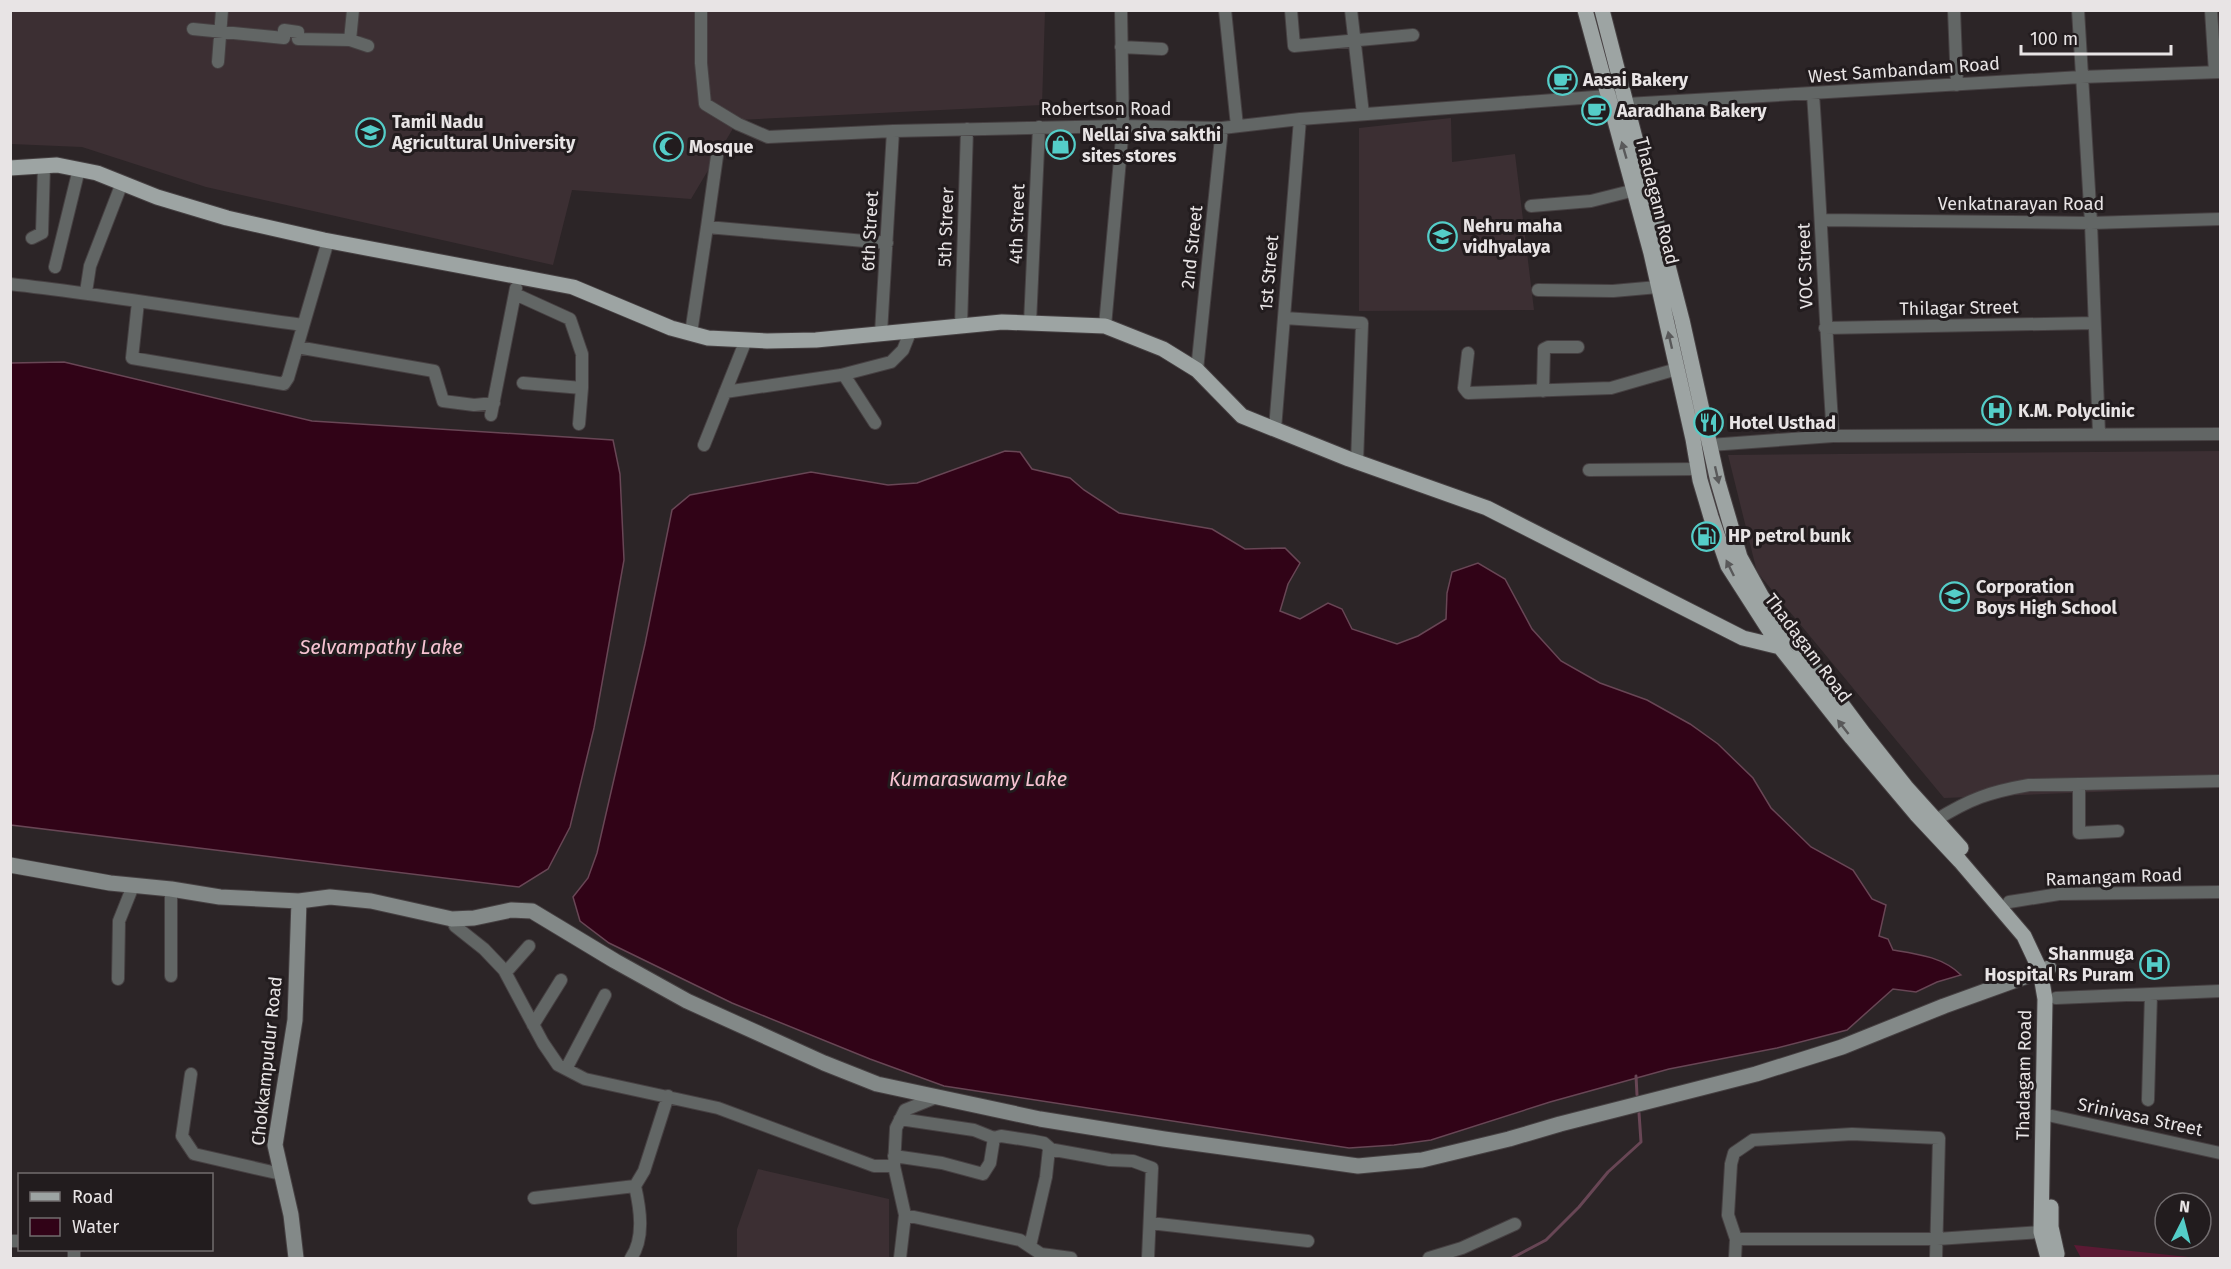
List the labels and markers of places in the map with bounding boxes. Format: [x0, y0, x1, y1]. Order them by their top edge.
cafe icon: Aasai Bakery [1546, 64, 1578, 96]
place label: Aasai Bakery [1582, 69, 1689, 91]
cafe icon: Aaradhana Bakery [1580, 95, 1612, 127]
place label: Aaradhana Bakery [1616, 100, 1767, 122]
place label: Tamil Nadu Agricultural University [391, 111, 576, 154]
school or university icon: Tamil Nadu Agricultural University [355, 116, 387, 148]
place label: Nellai siva sakthi sites stores [1082, 124, 1221, 167]
shop icon: Nellai siva sakthi sites stores [1045, 129, 1077, 161]
mosque icon: Mosque [652, 131, 684, 163]
place label: Mosque [689, 136, 753, 158]
place label: Nehru maha vidhyalaya [1462, 215, 1562, 258]
school or university icon: Nehru maha vidhyalaya [1426, 220, 1458, 252]
hospital icon: K.M. Polyclinic [1981, 395, 2013, 427]
place label: K.M. Polyclinic [2018, 400, 2135, 422]
restaurant icon: Hotel Usthad [1692, 407, 1724, 439]
place label: Hotel Usthad [1729, 412, 1836, 434]
fuel station icon: HP petrol bunk [1691, 520, 1723, 552]
place label: HP petrol bunk [1728, 525, 1852, 547]
place label: Corporation Boys High School [1976, 576, 2118, 619]
school or university icon: Corporation Boys High School [1939, 581, 1971, 613]
place label: Shanmuga Hospital Rs Puram [1985, 943, 2134, 986]
hospital icon: Shanmuga Hospital Rs Puram [2139, 948, 2171, 980]

